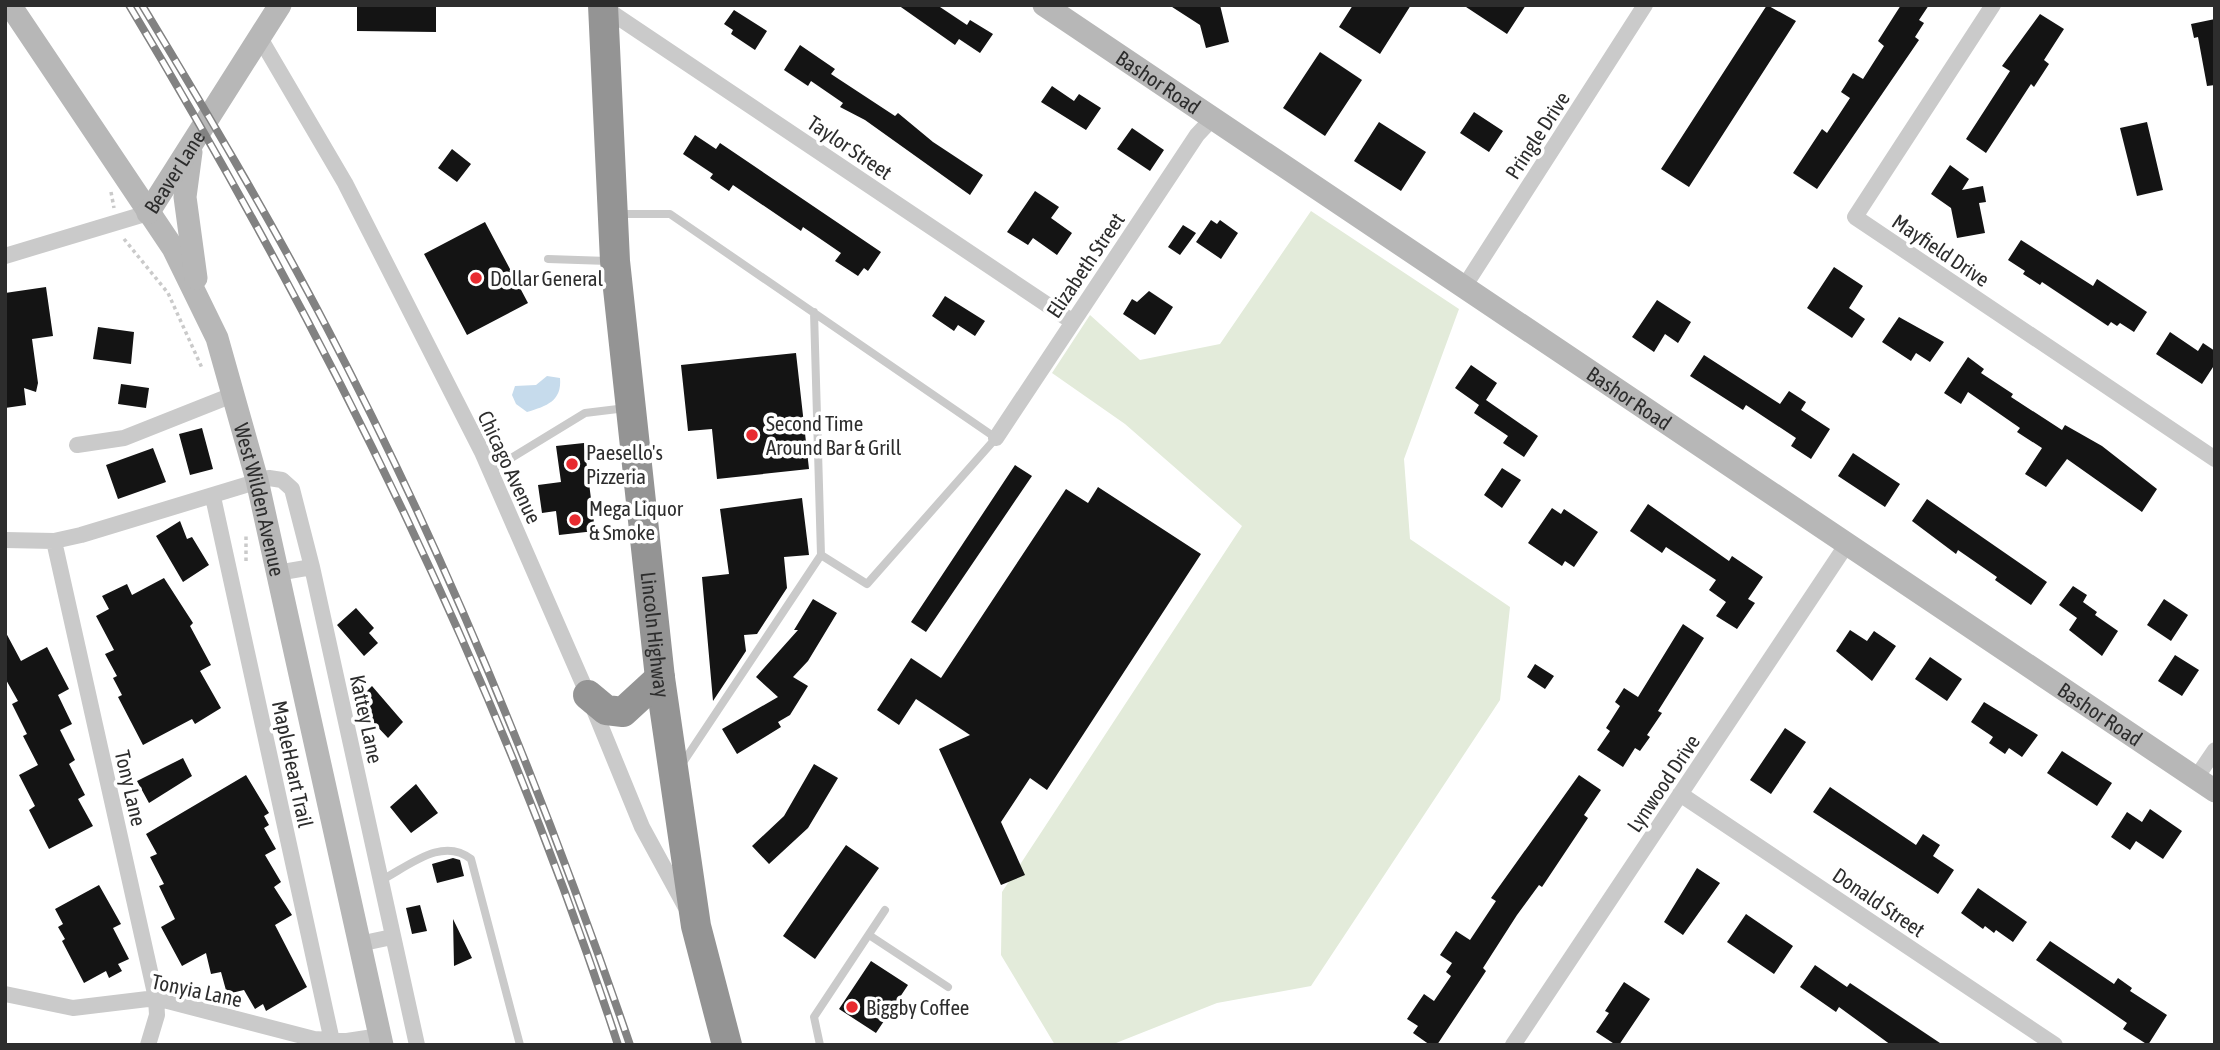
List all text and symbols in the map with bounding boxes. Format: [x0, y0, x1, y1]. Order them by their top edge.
street label: Bashor Road [1112, 45, 1205, 119]
street label: Pringle Drive [1500, 87, 1574, 183]
street label: Taylor Street [803, 110, 897, 184]
street label: Beaver Lane [139, 126, 210, 218]
street label: Elizabeth Street [1041, 208, 1129, 322]
street label: Mayfield Drive [1888, 209, 1994, 291]
place label: Dollar General [490, 266, 604, 290]
marker: Dollar General [468, 270, 484, 286]
street label: Bashor Road [1583, 361, 1676, 435]
street label: Chicago Avenue [473, 407, 547, 527]
place label: Second Time Around Bar & Grill [766, 411, 902, 459]
street label: West Wilden Avenue [230, 420, 290, 578]
marker: Second Time Around Bar & Grill [744, 427, 760, 443]
place label: Paesello's Pizzeria [586, 440, 663, 488]
marker: Paesello's Pizzeria [564, 456, 580, 472]
place label: Mega Liquor & Smoke [589, 496, 684, 544]
marker: Mega Liquor & Smoke [567, 512, 583, 528]
street label: Lincoln Highway [637, 570, 675, 699]
street label: Kattey Lane [346, 672, 388, 766]
street label: Bashor Road [2053, 677, 2147, 751]
street label: MapleHeart Trail [268, 698, 318, 830]
street label: Lynwood Drive [1622, 730, 1704, 836]
street label: Tony Lane [111, 748, 151, 828]
street label: Donald Street [1828, 862, 1930, 942]
street label: Tonyia Lane [150, 969, 244, 1011]
place label: Biggby Coffee [866, 995, 969, 1019]
marker: Biggby Coffee [844, 999, 860, 1015]

